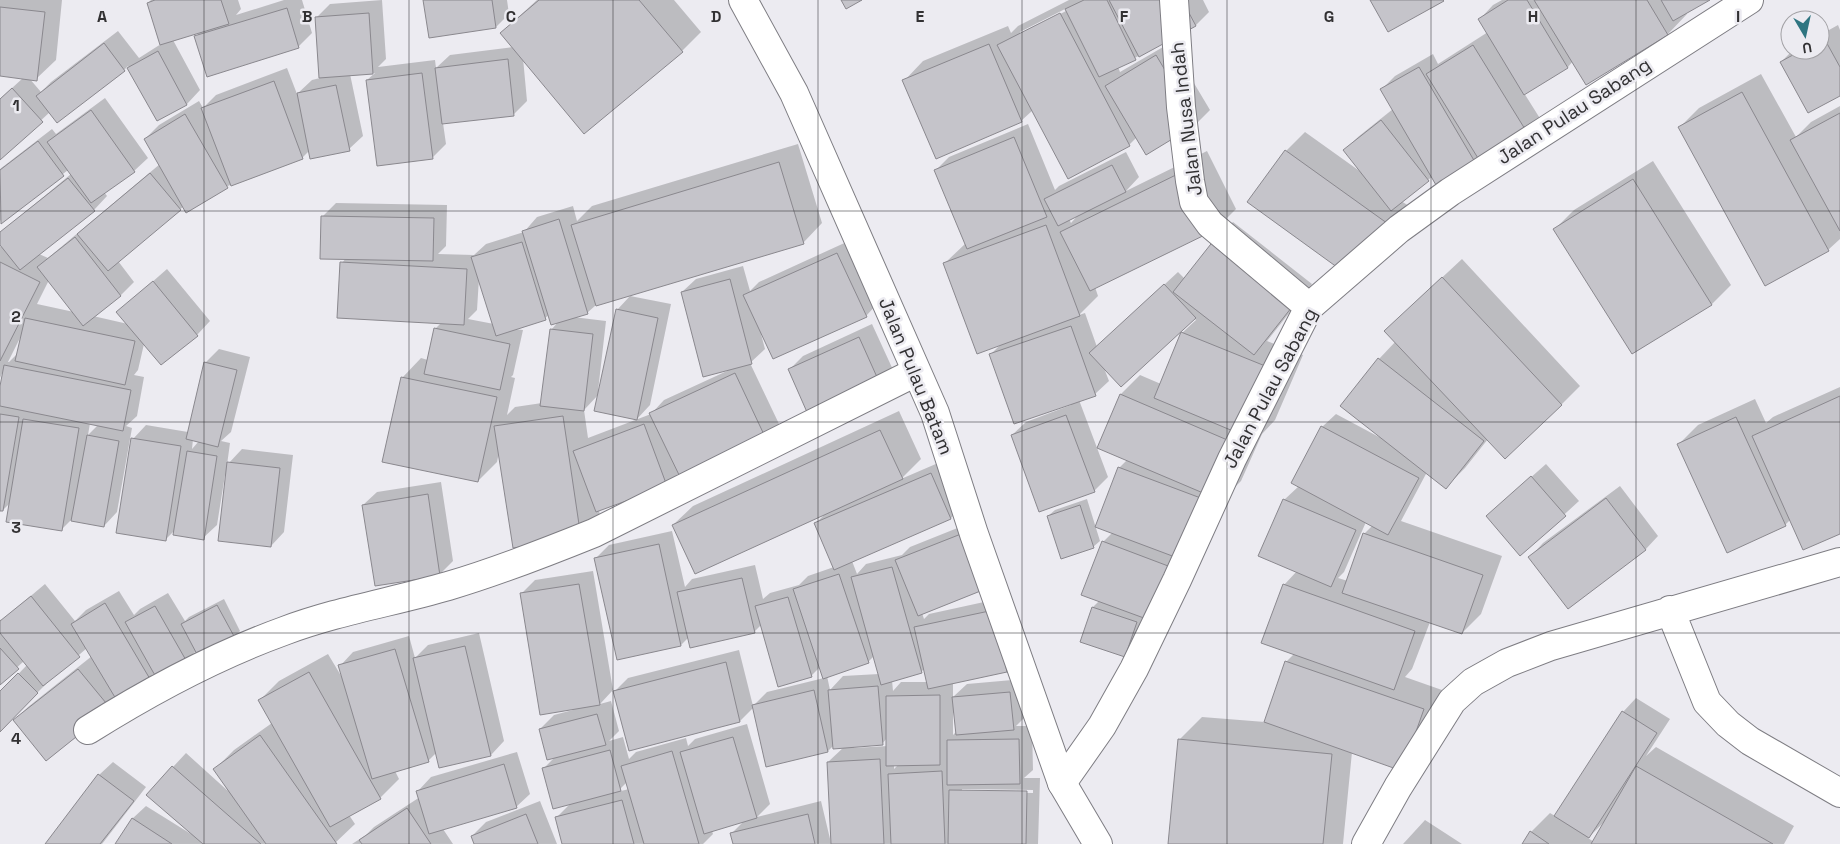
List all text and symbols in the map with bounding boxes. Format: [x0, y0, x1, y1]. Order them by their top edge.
text: A [97, 6, 107, 27]
text: B [302, 6, 312, 27]
text: C [506, 6, 516, 27]
text: D [711, 6, 721, 27]
text: E [916, 6, 925, 27]
text: F [1120, 6, 1129, 27]
text: G [1324, 6, 1334, 27]
text: H [1528, 6, 1538, 27]
text: I [1736, 6, 1740, 27]
north arrow [1780, 10, 1830, 60]
text: U [1801, 38, 1813, 57]
street label: Jalan Nusa Indah [1164, 41, 1208, 197]
street label: Jalan Pulau Sabang [1492, 52, 1656, 170]
text: 1 [12, 95, 20, 116]
street label: Jalan Pulau Batam [873, 294, 959, 458]
street label: Jalan Pulau Sabang [1217, 303, 1323, 473]
text: 2 [11, 306, 21, 327]
text: 3 [11, 517, 21, 538]
text: 4 [11, 728, 21, 749]

